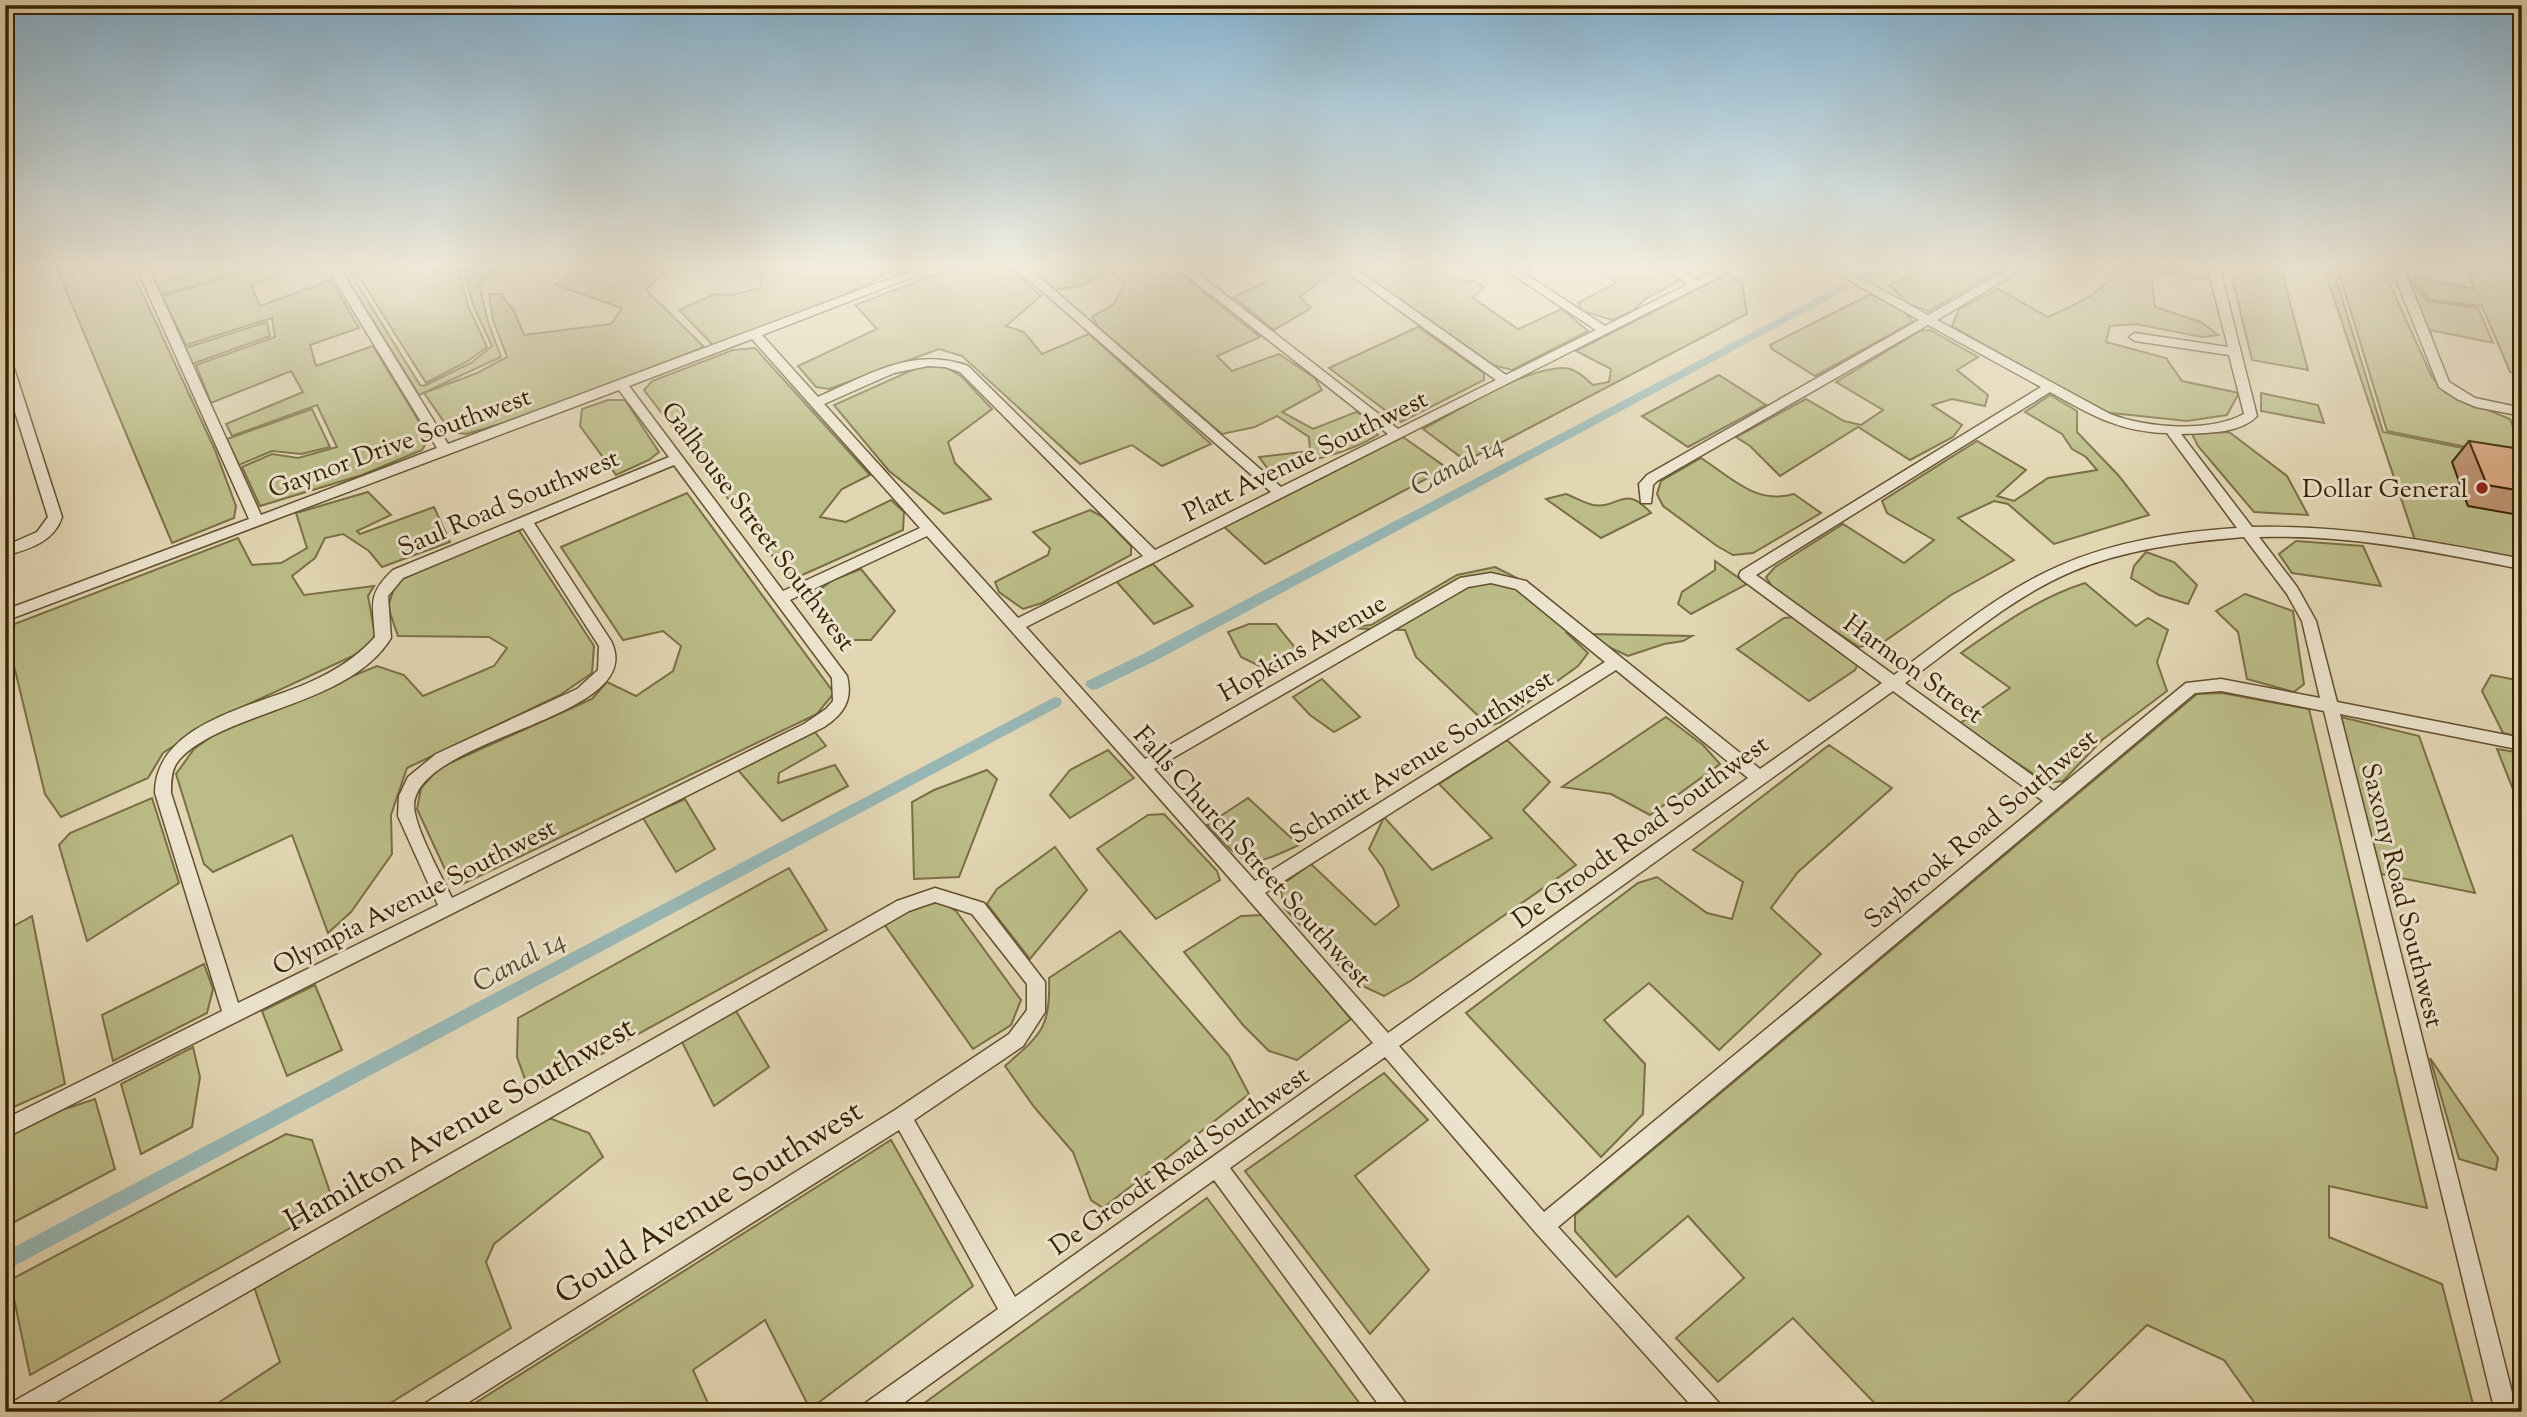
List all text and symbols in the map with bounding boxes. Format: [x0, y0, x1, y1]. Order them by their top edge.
street label: Gaynor Drive Southwest [263, 380, 536, 509]
street label: Platt Avenue Southwest [1178, 382, 1435, 533]
street label: Galhouse Street Southwest [651, 395, 863, 660]
water label: Canal 14 [1404, 426, 1511, 508]
street label: Saul Road Southwest [392, 441, 626, 568]
place label: Dollar General [2302, 472, 2468, 509]
marker: Dollar General [2474, 480, 2490, 496]
street label: Hopkins Avenue [1212, 586, 1394, 712]
street label: Harmon Street [1835, 606, 1990, 734]
street label: Schmitt Avenue Southwest [1283, 661, 1562, 855]
street label: Falls Church Street Southwest [1123, 719, 1379, 997]
street label: Saybrook Road Southwest [1857, 721, 2106, 939]
street label: De Groodt Road Southwest [1506, 727, 1777, 939]
street label: Saxony Road Southwest [2350, 760, 2451, 1032]
street label: Olympia Avenue Southwest [267, 811, 563, 986]
water label: Canal 14 [466, 922, 573, 1004]
street label: Hamilton Avenue Southwest [277, 1006, 644, 1245]
street label: De Groodt Road Southwest [1043, 1058, 1318, 1266]
street label: Gould Avenue Southwest [547, 1090, 872, 1317]

